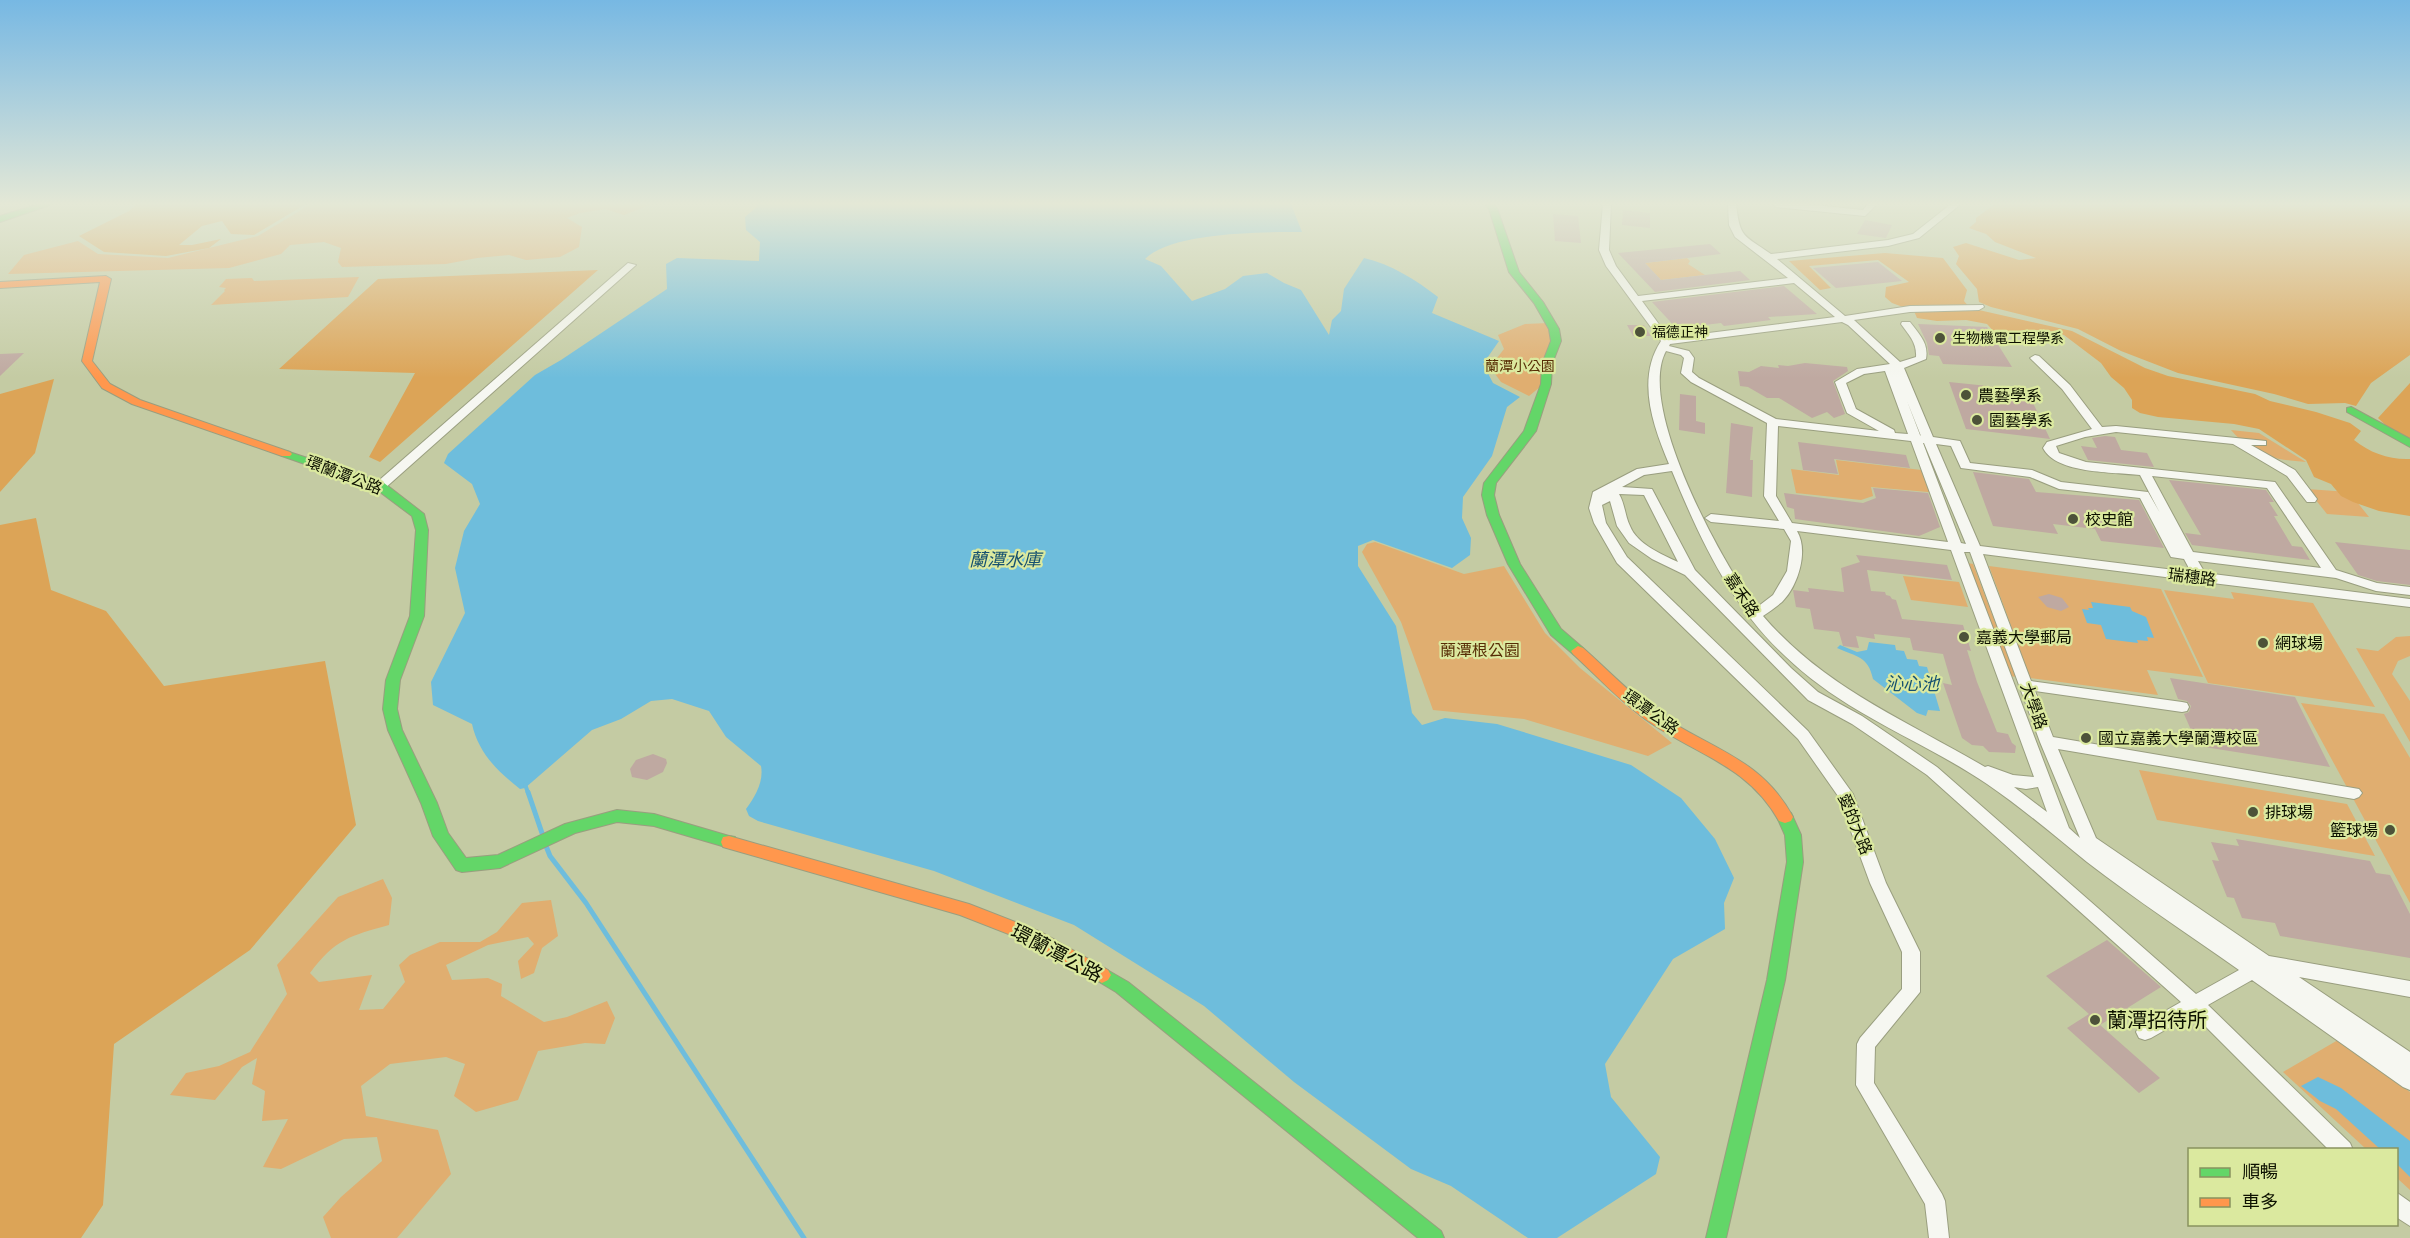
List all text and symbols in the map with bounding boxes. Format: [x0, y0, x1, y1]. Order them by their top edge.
place label: 福德正神 [1652, 324, 1708, 341]
marker: 福德正神 [1633, 325, 1647, 339]
place label: 生物機電工程學系 [1952, 330, 2064, 347]
marker: 生物機電工程學系 [1933, 331, 1947, 345]
park label: 蘭潭小公園 [1485, 358, 1555, 375]
place label: 農藝學系 [1978, 386, 2042, 405]
marker: 農藝學系 [1959, 388, 1973, 402]
place label: 園藝學系 [1989, 411, 2053, 430]
marker: 園藝學系 [1970, 413, 1984, 427]
street label: 環蘭潭公路 [303, 452, 385, 498]
place label: 校史館 [2085, 510, 2133, 529]
marker: 校史館 [2066, 512, 2080, 526]
water label: 蘭潭水庫 [969, 549, 1044, 571]
street label: 瑞穗路 [2167, 565, 2217, 589]
street label: 嘉禾路 [1721, 570, 1763, 620]
place label: 嘉義大學郵局 [1976, 628, 2072, 647]
marker: 嘉義大學郵局 [1957, 630, 1971, 644]
place label: 網球場 [2275, 634, 2323, 653]
marker: 網球場 [2256, 636, 2270, 650]
park label: 蘭潭根公園 [1440, 641, 1520, 660]
water label: 沁心池 [1885, 673, 1941, 695]
street label: 大學路 [2017, 680, 2051, 732]
street label: 環潭公路 [1620, 686, 1682, 738]
place label: 國立嘉義大學蘭潭校區 [2098, 729, 2258, 748]
marker: 國立嘉義大學蘭潭校區 [2079, 731, 2093, 745]
street label: 愛的大路 [1834, 791, 1876, 857]
place label: 排球場 [2265, 803, 2313, 822]
marker: 排球場 [2246, 805, 2260, 819]
place label: 籃球場 [2330, 821, 2378, 840]
marker: 籃球場 [2383, 823, 2397, 837]
street label: 環蘭潭公路 [1007, 919, 1107, 987]
place label: 蘭潭招待所 [2107, 1008, 2207, 1032]
marker: 蘭潭招待所 [2088, 1013, 2102, 1027]
legend [2188, 1148, 2398, 1226]
text: 順暢 [2242, 1161, 2278, 1183]
text: 車多 [2242, 1191, 2278, 1213]

